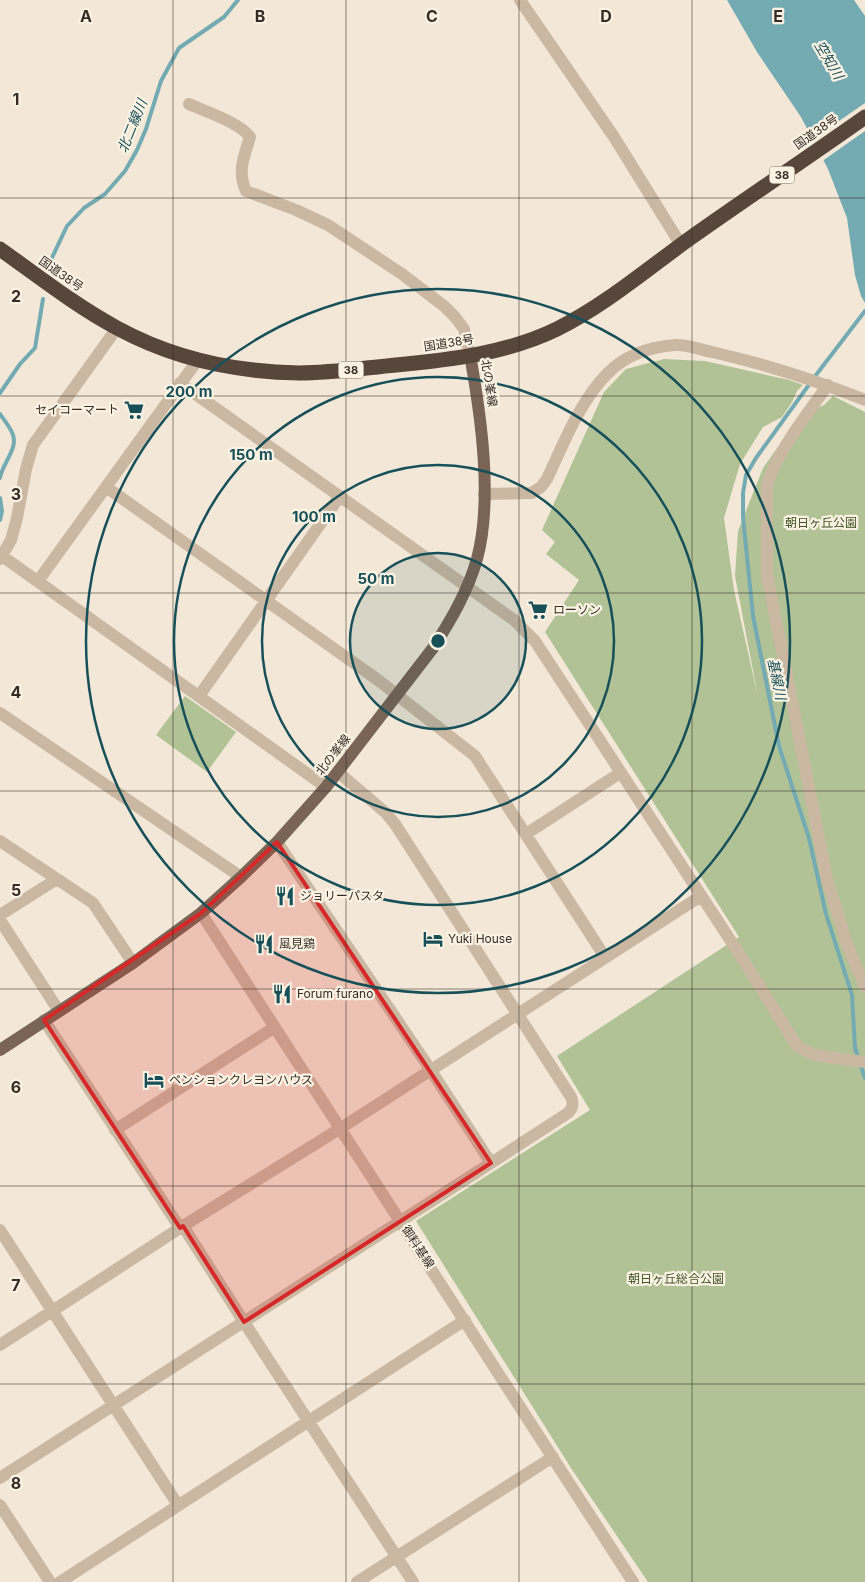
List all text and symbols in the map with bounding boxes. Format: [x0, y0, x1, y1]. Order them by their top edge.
text: A [80, 6, 92, 26]
text: B [255, 6, 265, 26]
text: C [426, 6, 438, 26]
text: D [600, 6, 612, 26]
text: E [773, 6, 783, 26]
water label: 空知川 [811, 37, 849, 84]
text: 1 [13, 89, 19, 109]
water label: 北二線川 [113, 95, 151, 155]
street label: 国道38号 [791, 111, 841, 152]
road number: 38 [770, 166, 794, 184]
street label: 国道38号 [36, 253, 86, 294]
text: 2 [11, 286, 21, 306]
street label: 国道38号 [423, 331, 475, 354]
street label: 北の峯線 [478, 358, 501, 408]
road number: 38 [338, 362, 364, 378]
text: 200 m [166, 382, 212, 401]
supermarket icon: セイコーマート [123, 399, 145, 421]
place label: セイコーマート [35, 402, 119, 417]
text: 150 m [229, 445, 273, 464]
text: 3 [11, 484, 21, 504]
text: 100 m [292, 507, 336, 526]
park label: 朝日ヶ丘公園 [785, 515, 857, 530]
text: 50 m [358, 569, 394, 588]
supermarket icon: ローソン [527, 599, 549, 621]
place label: ローソン [553, 602, 601, 617]
centre of rings [429, 632, 447, 650]
water label: 基線川 [765, 657, 791, 703]
text: 4 [11, 682, 22, 702]
street label: 北の峯線 [312, 731, 353, 778]
text: 5 [11, 880, 21, 900]
restaurant icon: ジョリーパスタ [274, 885, 296, 907]
place label: ジョリーパスタ [300, 888, 384, 903]
hotel icon: Yuki House [422, 928, 444, 950]
place label: Yuki House [448, 931, 512, 946]
restaurant icon: 風見鶏 [253, 933, 275, 955]
place label: 風見鶏 [279, 936, 315, 951]
restaurant icon: Forum furano [271, 983, 293, 1005]
place label: Forum furano [297, 986, 373, 1001]
hotel icon: ペンションクレヨンハウス [143, 1069, 165, 1091]
place label: ペンションクレヨンハウス [169, 1072, 313, 1087]
text: 6 [11, 1077, 21, 1097]
street label: 御料基線 [399, 1223, 438, 1271]
park label: 朝日ヶ丘総合公園 [628, 1271, 724, 1286]
text: 7 [11, 1275, 21, 1295]
text: 8 [11, 1473, 21, 1493]

